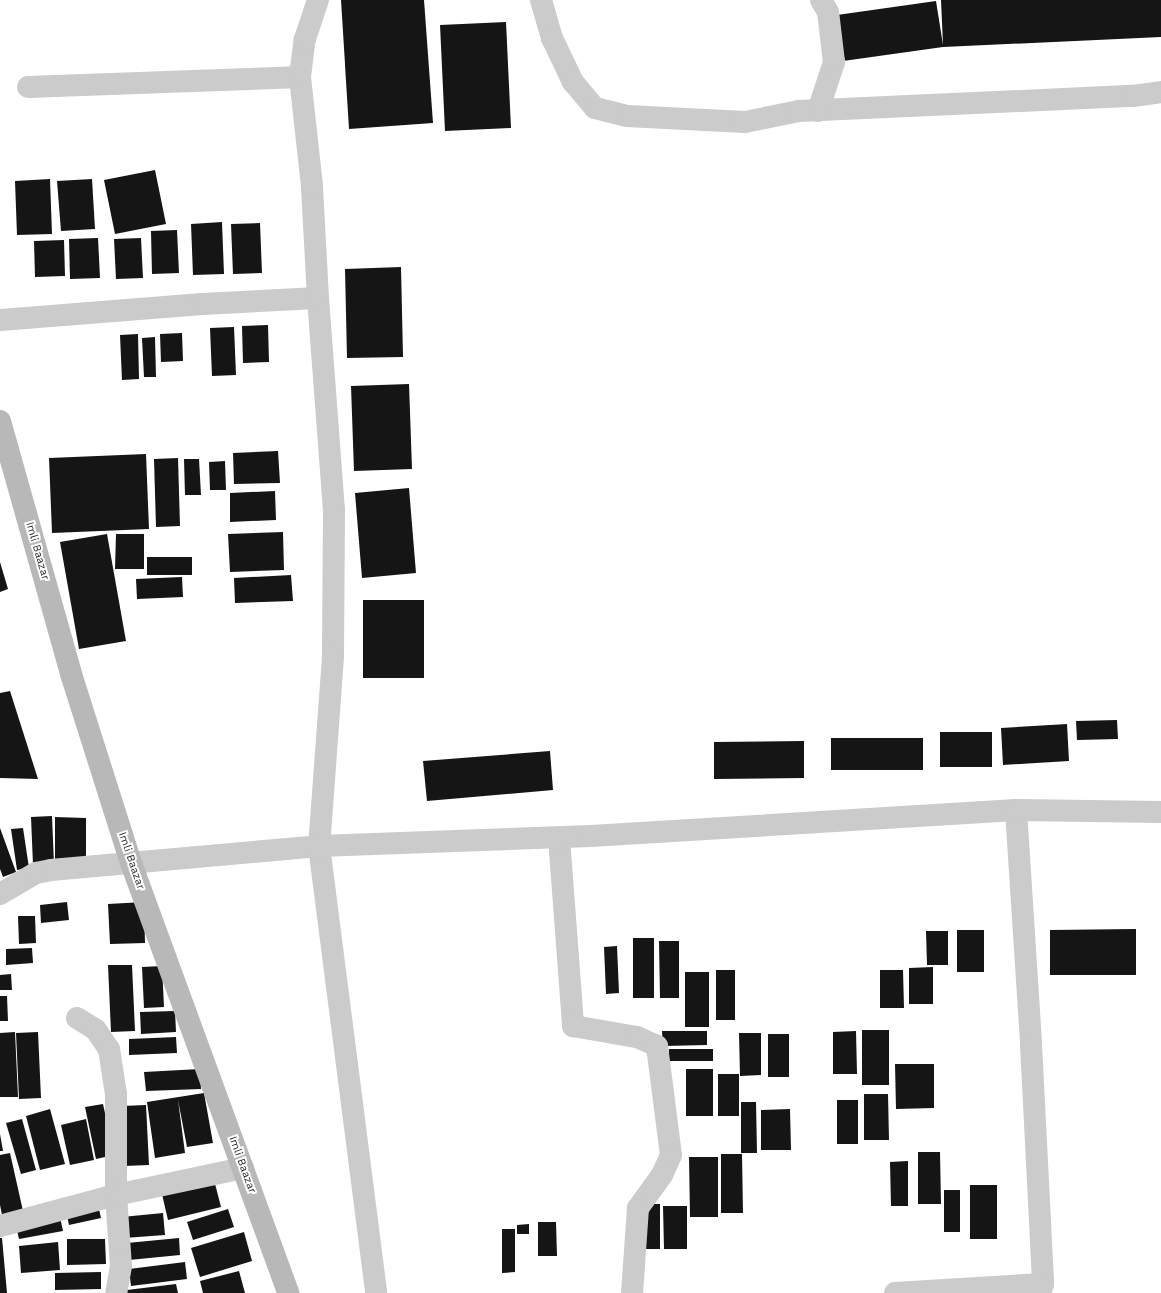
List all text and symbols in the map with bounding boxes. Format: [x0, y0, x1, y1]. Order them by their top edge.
street label: Imli Baazar [22, 520, 52, 582]
street label: Imli Baazar [115, 831, 147, 891]
street label: Imli Baazar [226, 1135, 258, 1195]

